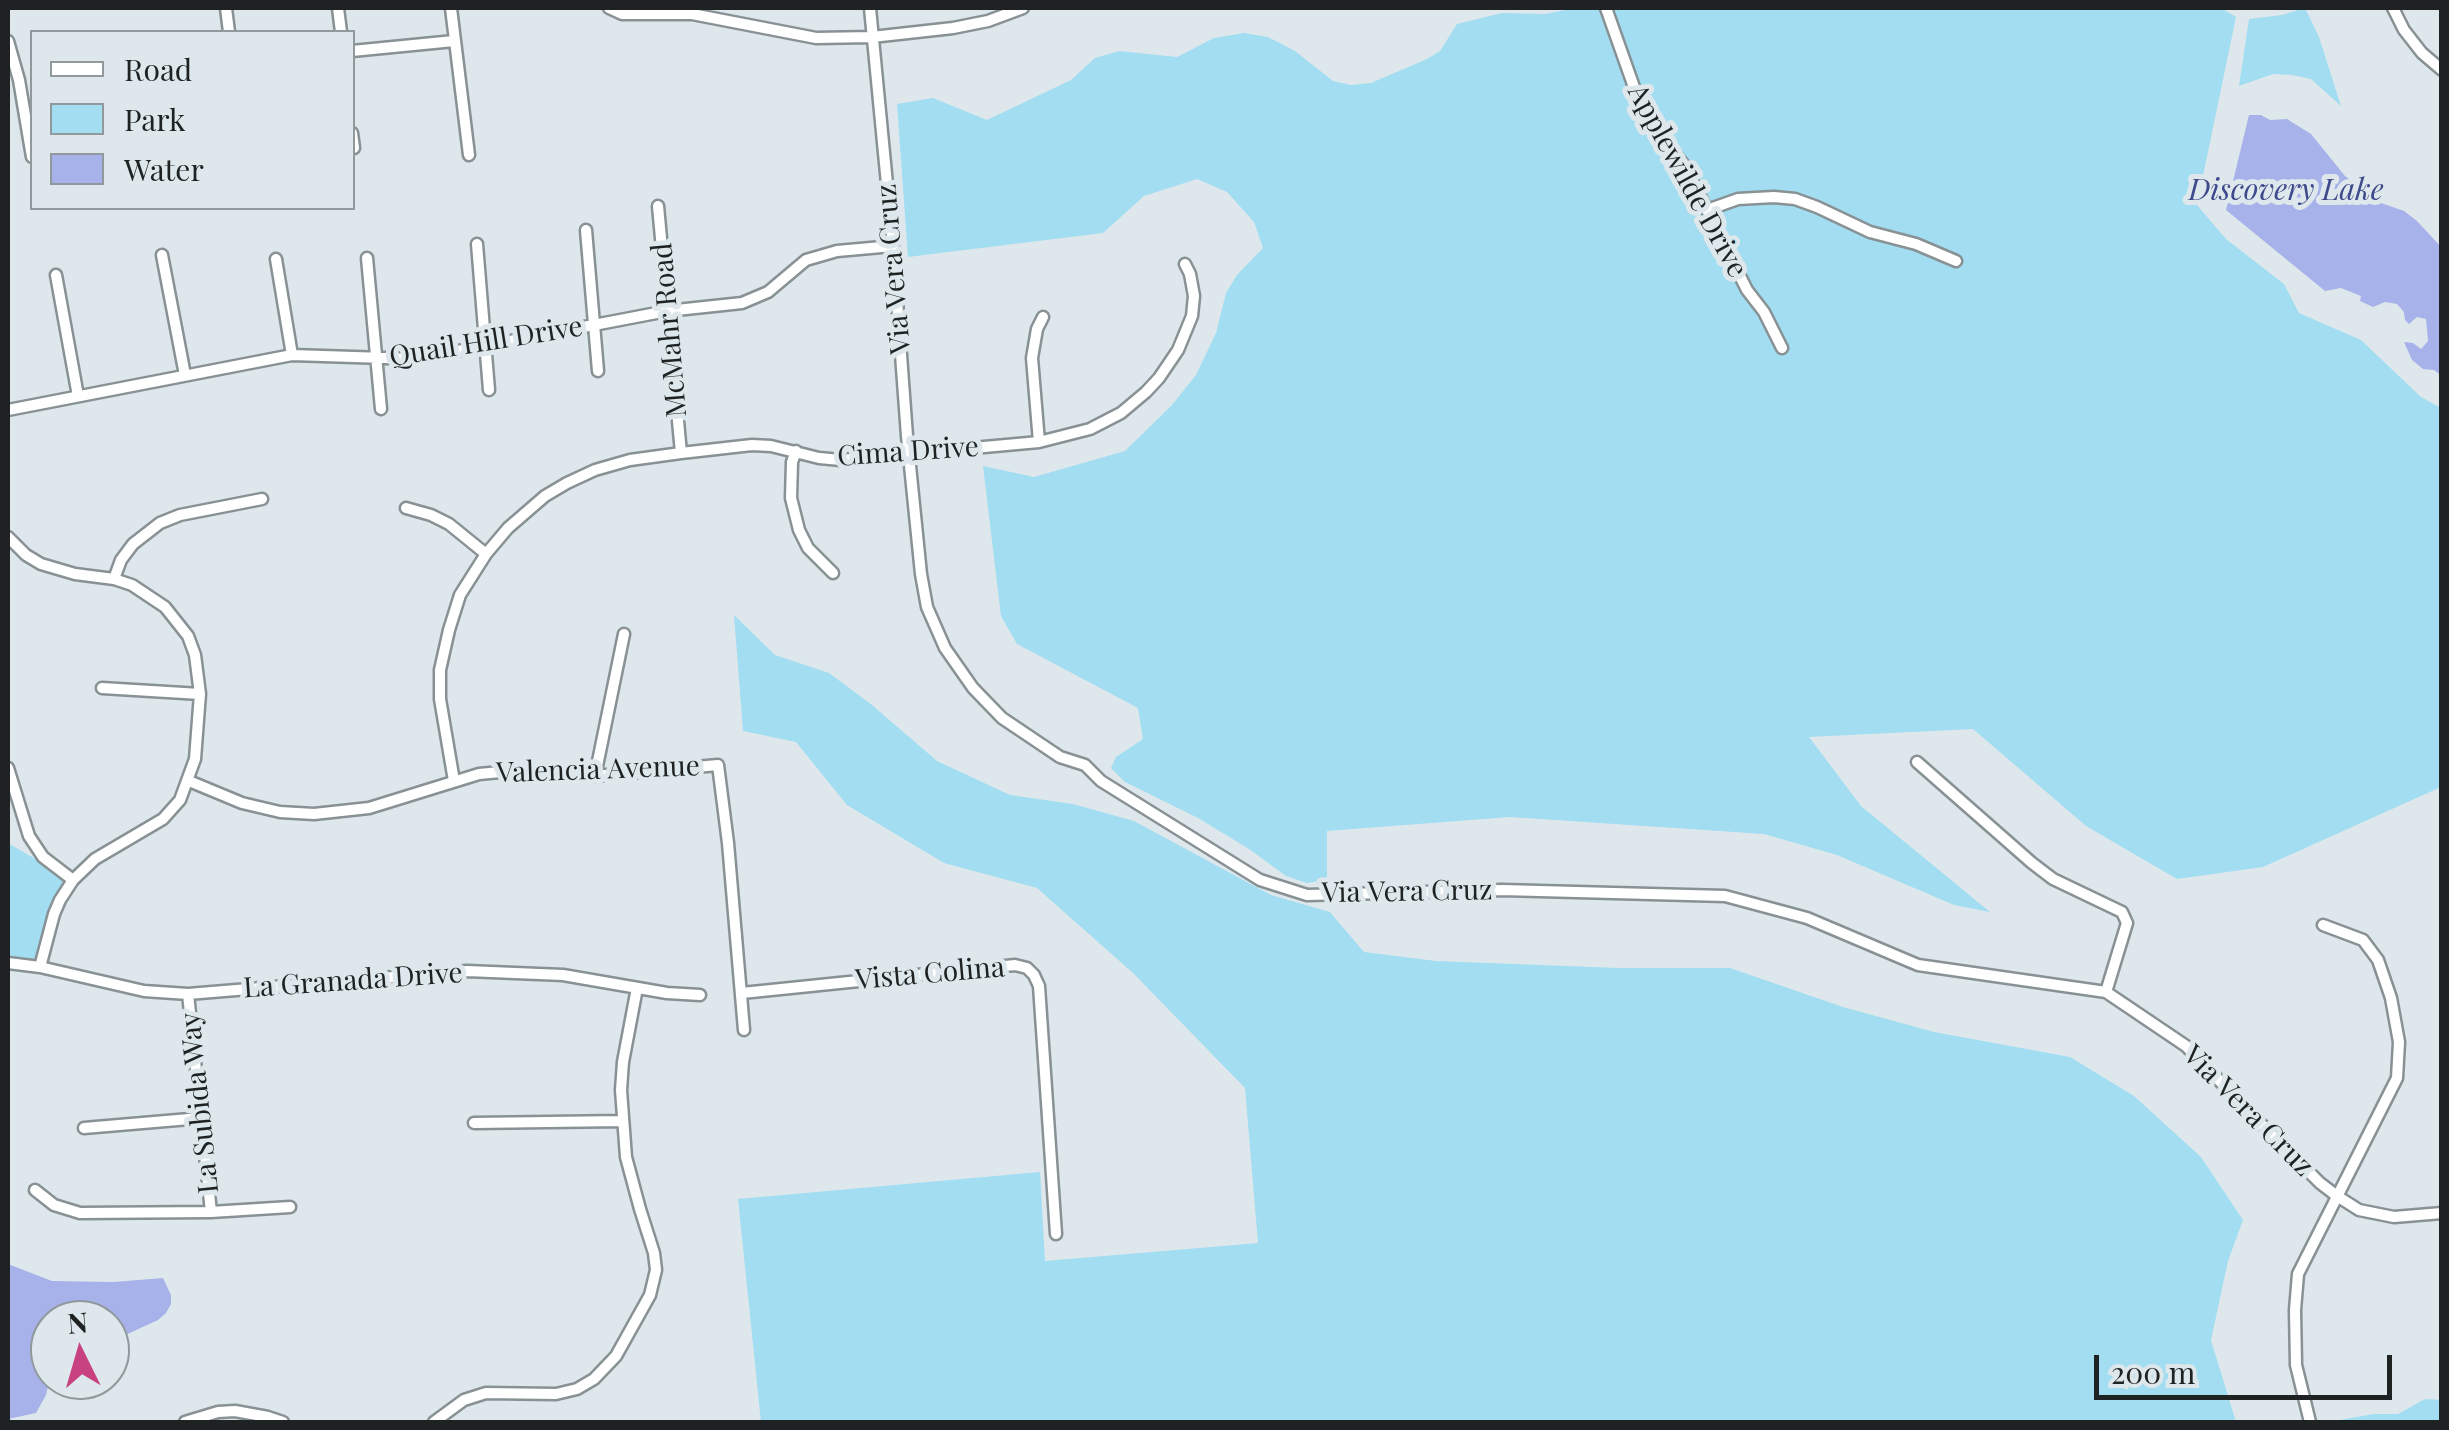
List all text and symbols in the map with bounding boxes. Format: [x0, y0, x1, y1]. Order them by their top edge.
legend [30, 30, 355, 210]
text: Road [124, 49, 192, 89]
street label: Applewilde Drive [1620, 79, 1754, 283]
text: Park [124, 99, 186, 139]
text: Water [124, 149, 204, 189]
water label: Discovery Lake [2188, 173, 2384, 209]
street label: Via Vera Cruz [870, 182, 918, 356]
street label: McMahr Road [646, 241, 694, 419]
street label: Quail Hill Drive [387, 310, 585, 374]
street label: Cima Drive [836, 430, 980, 474]
street label: Valencia Avenue [496, 750, 700, 790]
street label: Via Vera Cruz [1321, 874, 1493, 910]
street label: Vista Colina [854, 951, 1006, 997]
street label: La Granada Drive [242, 957, 464, 1005]
street label: La Subida Way [174, 1011, 226, 1195]
street label: Via Vera Cruz [2176, 1039, 2320, 1183]
north arrow [30, 1300, 130, 1400]
text: N [66, 1302, 89, 1341]
scale bar [2099, 1335, 2396, 1397]
text: 200 m [2111, 1352, 2195, 1392]

